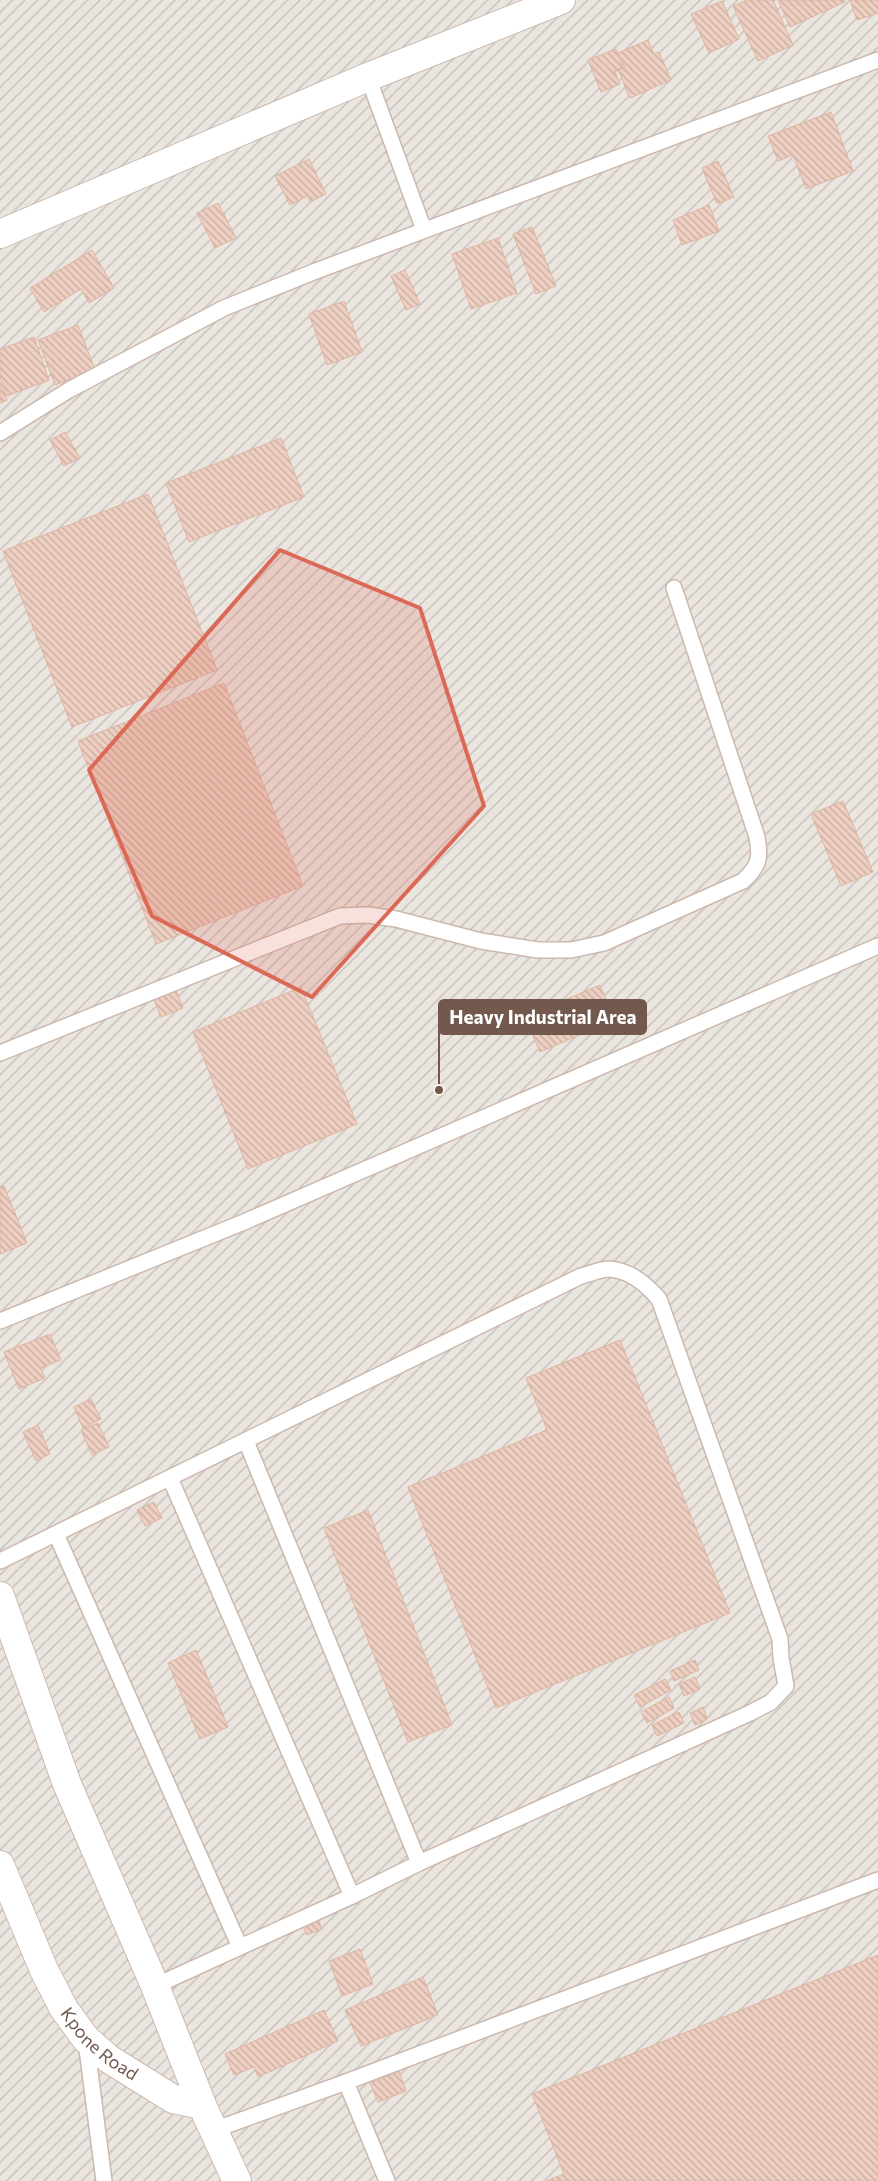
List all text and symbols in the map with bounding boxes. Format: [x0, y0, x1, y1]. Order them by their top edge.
callout: Heavy Industrial Area [439, 1000, 646, 1034]
text: Heavy Industrial Area [449, 1005, 637, 1028]
street label: Kpone Road [56, 2003, 143, 2084]

